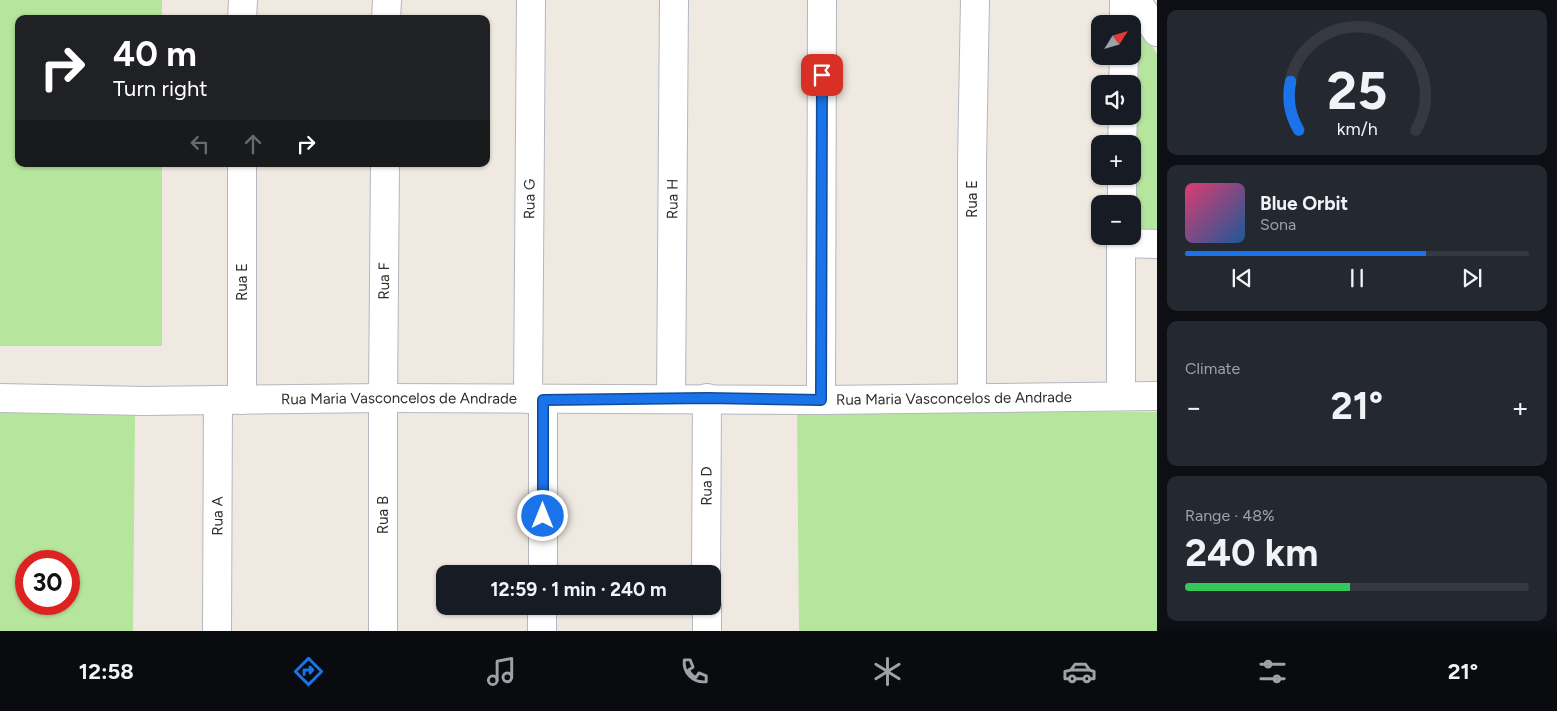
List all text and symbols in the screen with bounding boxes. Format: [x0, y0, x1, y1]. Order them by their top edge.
north arrow [1091, 15, 1141, 65]
map controls [1091, 15, 1141, 245]
text: 40 m [113, 33, 197, 75]
icon: right [30, 35, 95, 100]
pin [801, 54, 843, 96]
text: 25 [1327, 60, 1387, 122]
icon: arrive [808, 61, 836, 89]
text: Turn right [113, 75, 208, 102]
button: sound [1091, 75, 1141, 125]
text: km/h [1337, 118, 1377, 139]
icon: left [186, 130, 214, 158]
icon: ahead [239, 130, 267, 158]
icon: right [292, 130, 320, 158]
button: + [1091, 135, 1141, 185]
street label: Rua G [520, 179, 539, 219]
street label: Rua H [663, 179, 682, 219]
street label: Rua E [963, 180, 981, 218]
text: Blue Orbit [1260, 192, 1348, 215]
button: − [1091, 195, 1141, 245]
text: Sona [1260, 215, 1296, 234]
street label: Rua F [375, 262, 393, 300]
street label: Rua E [233, 263, 251, 301]
icon: previous [1228, 264, 1256, 292]
icon: pause [1343, 264, 1371, 292]
icon: next [1458, 264, 1486, 292]
text: Climate [1185, 359, 1240, 378]
text: 21° [1331, 383, 1383, 429]
street label: Rua Maria Vasconcelos de Andrade [836, 388, 1072, 409]
street label: Rua Maria Vasconcelos de Andrade [281, 389, 517, 408]
text: − [1185, 390, 1202, 424]
text: + [1512, 390, 1529, 424]
street label: Rua D [697, 466, 716, 506]
position arrow [516, 489, 568, 541]
street label: Rua A [208, 496, 227, 536]
street label: Rua B [374, 496, 392, 534]
text: Range · 48% [1185, 506, 1275, 525]
text: 240 km [1185, 530, 1318, 576]
speed limit sign: 30 [15, 550, 80, 615]
text: 12:59 · 1 min · 240 m [490, 578, 667, 601]
icon: directions [291, 654, 326, 689]
icon: music [484, 654, 519, 689]
icon: phone [677, 654, 712, 689]
icon: climate [870, 654, 905, 689]
icon: car [1062, 654, 1097, 689]
icon: filters [1255, 654, 1290, 689]
text: 12:58 [79, 658, 134, 685]
text: 21° [1448, 658, 1478, 685]

